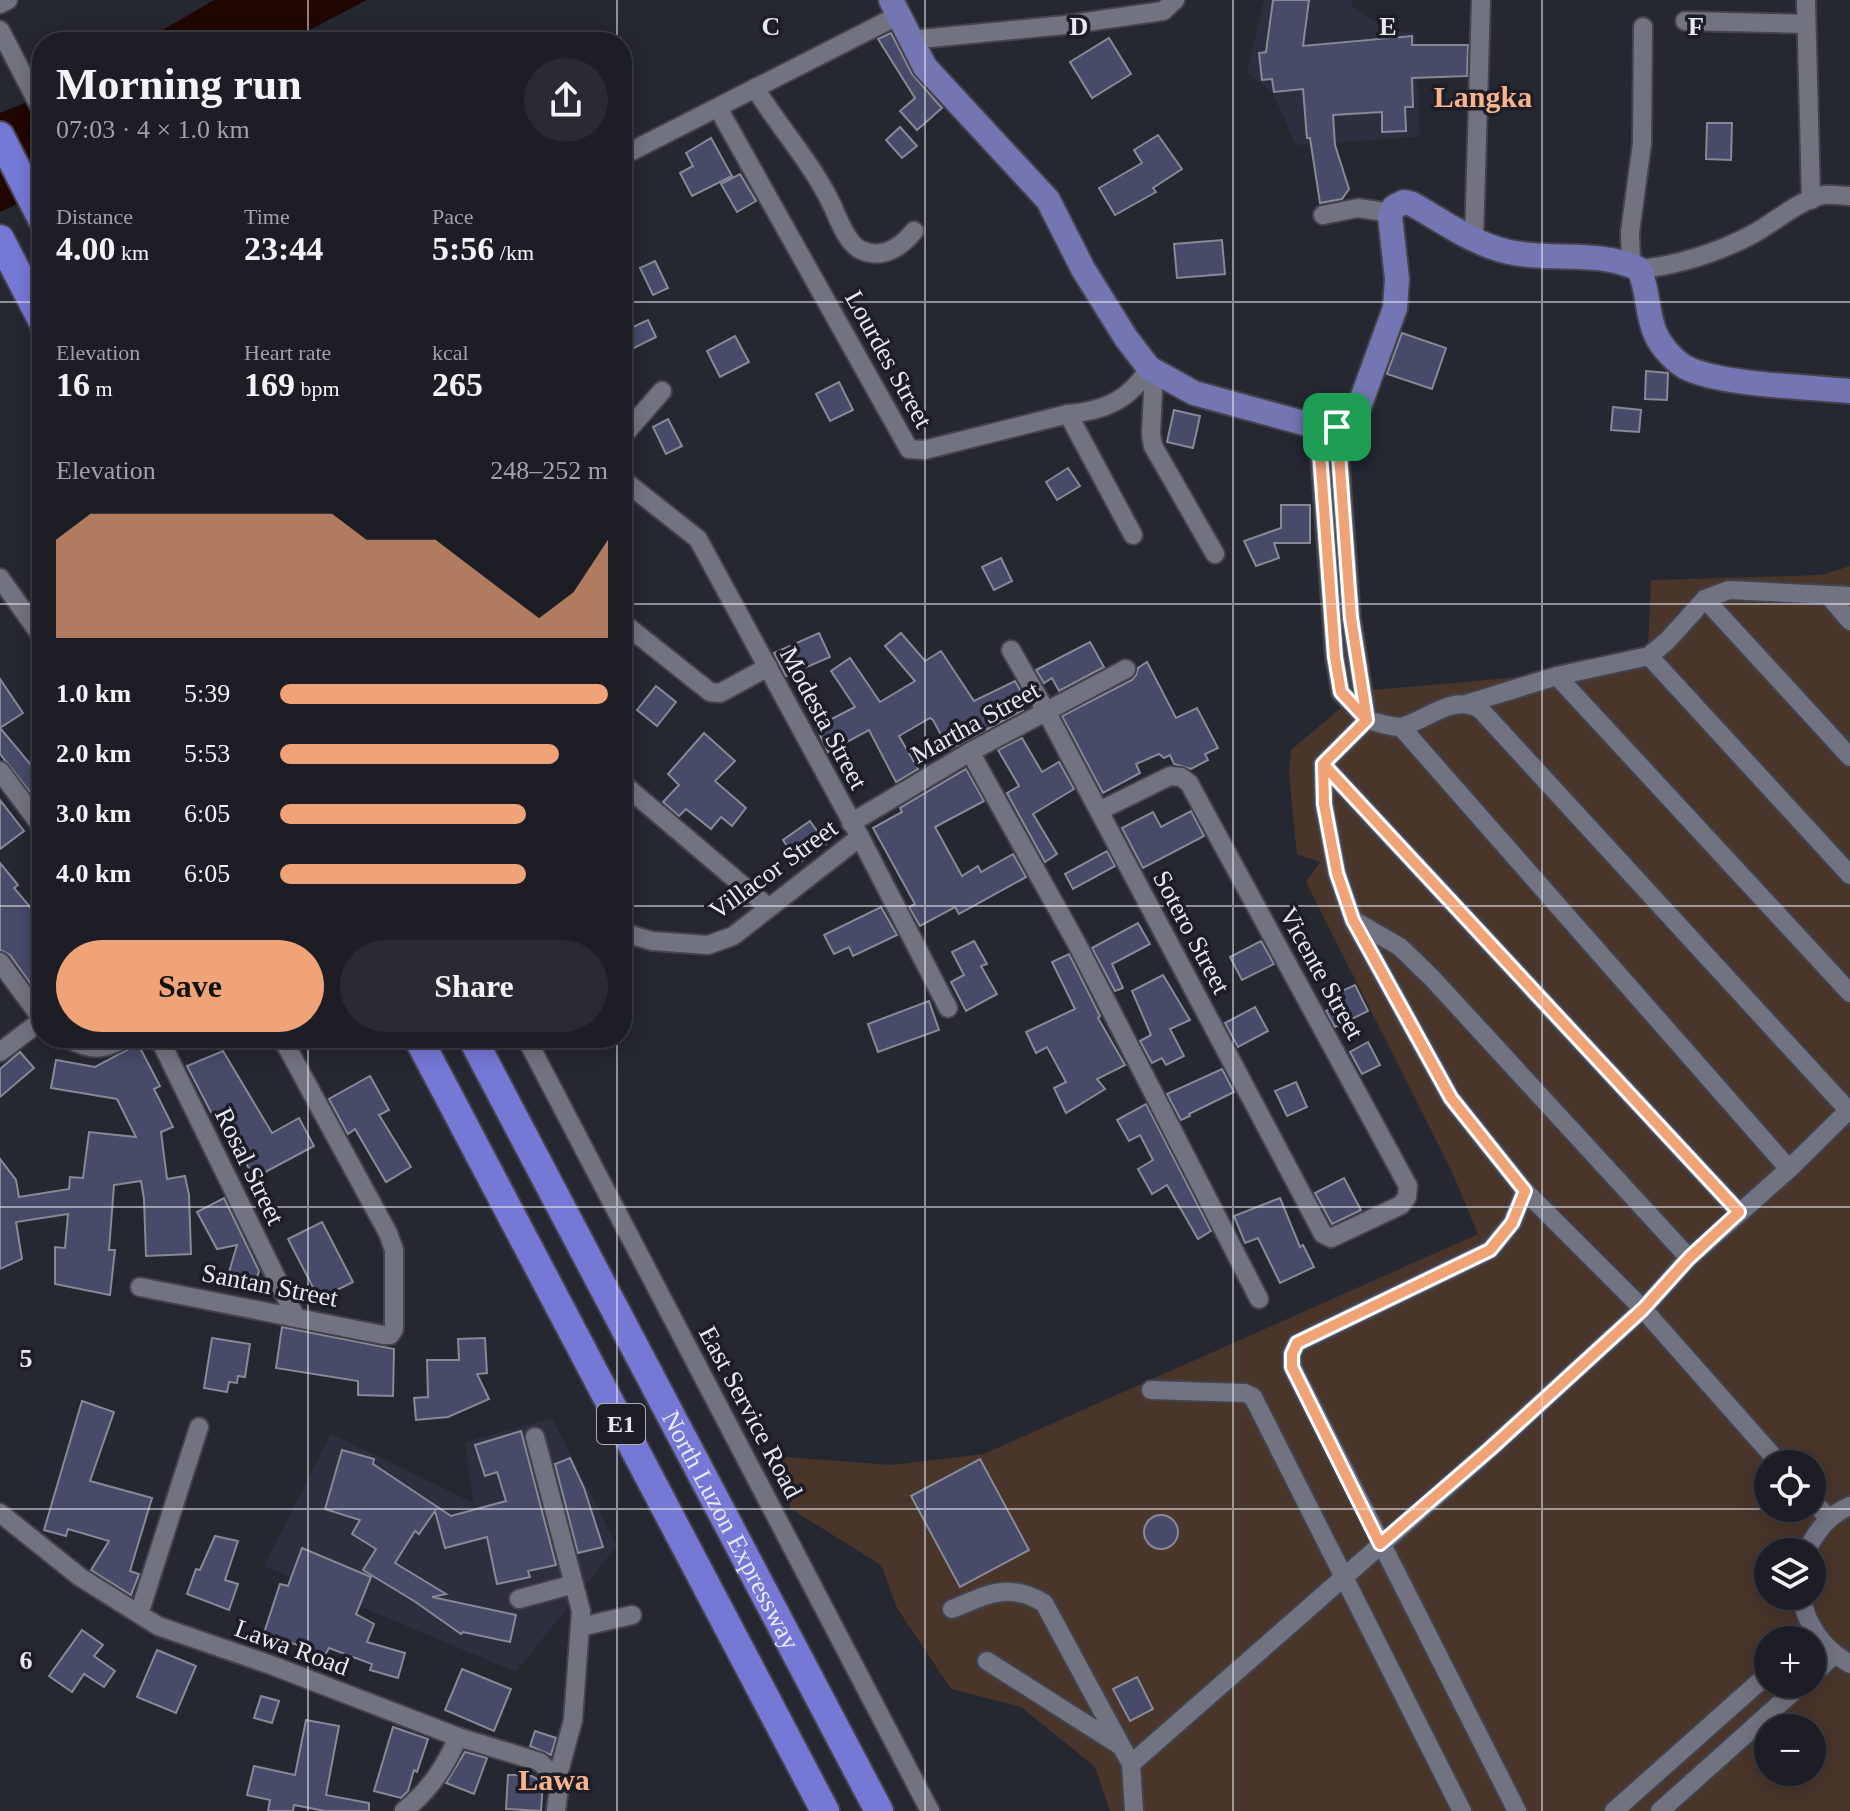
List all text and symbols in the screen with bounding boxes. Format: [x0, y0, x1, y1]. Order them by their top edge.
text: C [762, 12, 780, 41]
text: D [1070, 12, 1088, 41]
text: E [1379, 12, 1397, 41]
text: F [1688, 12, 1704, 41]
button: share [524, 58, 608, 142]
text: Morning run [56, 60, 302, 109]
district label: Langka [1434, 80, 1532, 113]
text: 07:03 · 4 × 1.0 km [56, 115, 250, 144]
text: Distance [56, 204, 133, 229]
text: Time [244, 204, 290, 229]
text: Pace [432, 204, 474, 229]
text: 4.00 [56, 230, 116, 267]
text: 23:44 [244, 230, 323, 267]
text: 5:56 [432, 230, 494, 267]
text: km [116, 240, 149, 265]
text: /km [494, 240, 534, 265]
street label: Lourdes Street [839, 286, 939, 434]
text: Elevation [56, 340, 140, 365]
text: Heart rate [244, 340, 331, 365]
text: kcal [432, 340, 469, 365]
text: 16 [56, 366, 90, 403]
text: 169 [244, 366, 295, 403]
text: 265 [432, 366, 483, 403]
text: m [90, 376, 113, 401]
text: bpm [295, 376, 340, 401]
pin [1303, 393, 1371, 461]
icon: arrive [1315, 405, 1359, 449]
text: Elevation [56, 456, 156, 485]
text: 248–252 m [490, 456, 608, 485]
street label: Modesta Street [774, 642, 874, 795]
street label: Martha Street [906, 675, 1045, 770]
text: 1.0 km [56, 679, 131, 708]
text: 5:39 [184, 679, 230, 708]
text: 2.0 km [56, 739, 131, 768]
text: 5:53 [184, 739, 230, 768]
text: 3.0 km [56, 799, 131, 828]
text: 6:05 [184, 799, 230, 828]
street label: Villacor Street [704, 813, 843, 925]
text: 4.0 km [56, 859, 131, 888]
text: 6:05 [184, 859, 230, 888]
street label: Sotero Street [1147, 866, 1236, 999]
street label: Vicente Street [1273, 902, 1370, 1045]
button: Save [56, 940, 324, 1032]
button: Share [340, 940, 608, 1032]
street label: Rosal Street [209, 1103, 291, 1230]
street label: Santan Street [199, 1258, 341, 1313]
street label: East Service Road [693, 1321, 808, 1503]
text: 5 [20, 1344, 33, 1373]
road number: E1 [597, 1404, 645, 1444]
street label: North Luzon Expressway [656, 1406, 805, 1655]
map controls [1754, 1450, 1826, 1786]
button: locate [1754, 1450, 1826, 1522]
button: layers [1754, 1538, 1826, 1610]
street label: Lawa Road [231, 1613, 353, 1681]
button: + [1754, 1626, 1826, 1698]
text: 6 [20, 1646, 33, 1675]
button: − [1754, 1714, 1826, 1786]
district label: Lawa [518, 1763, 590, 1796]

